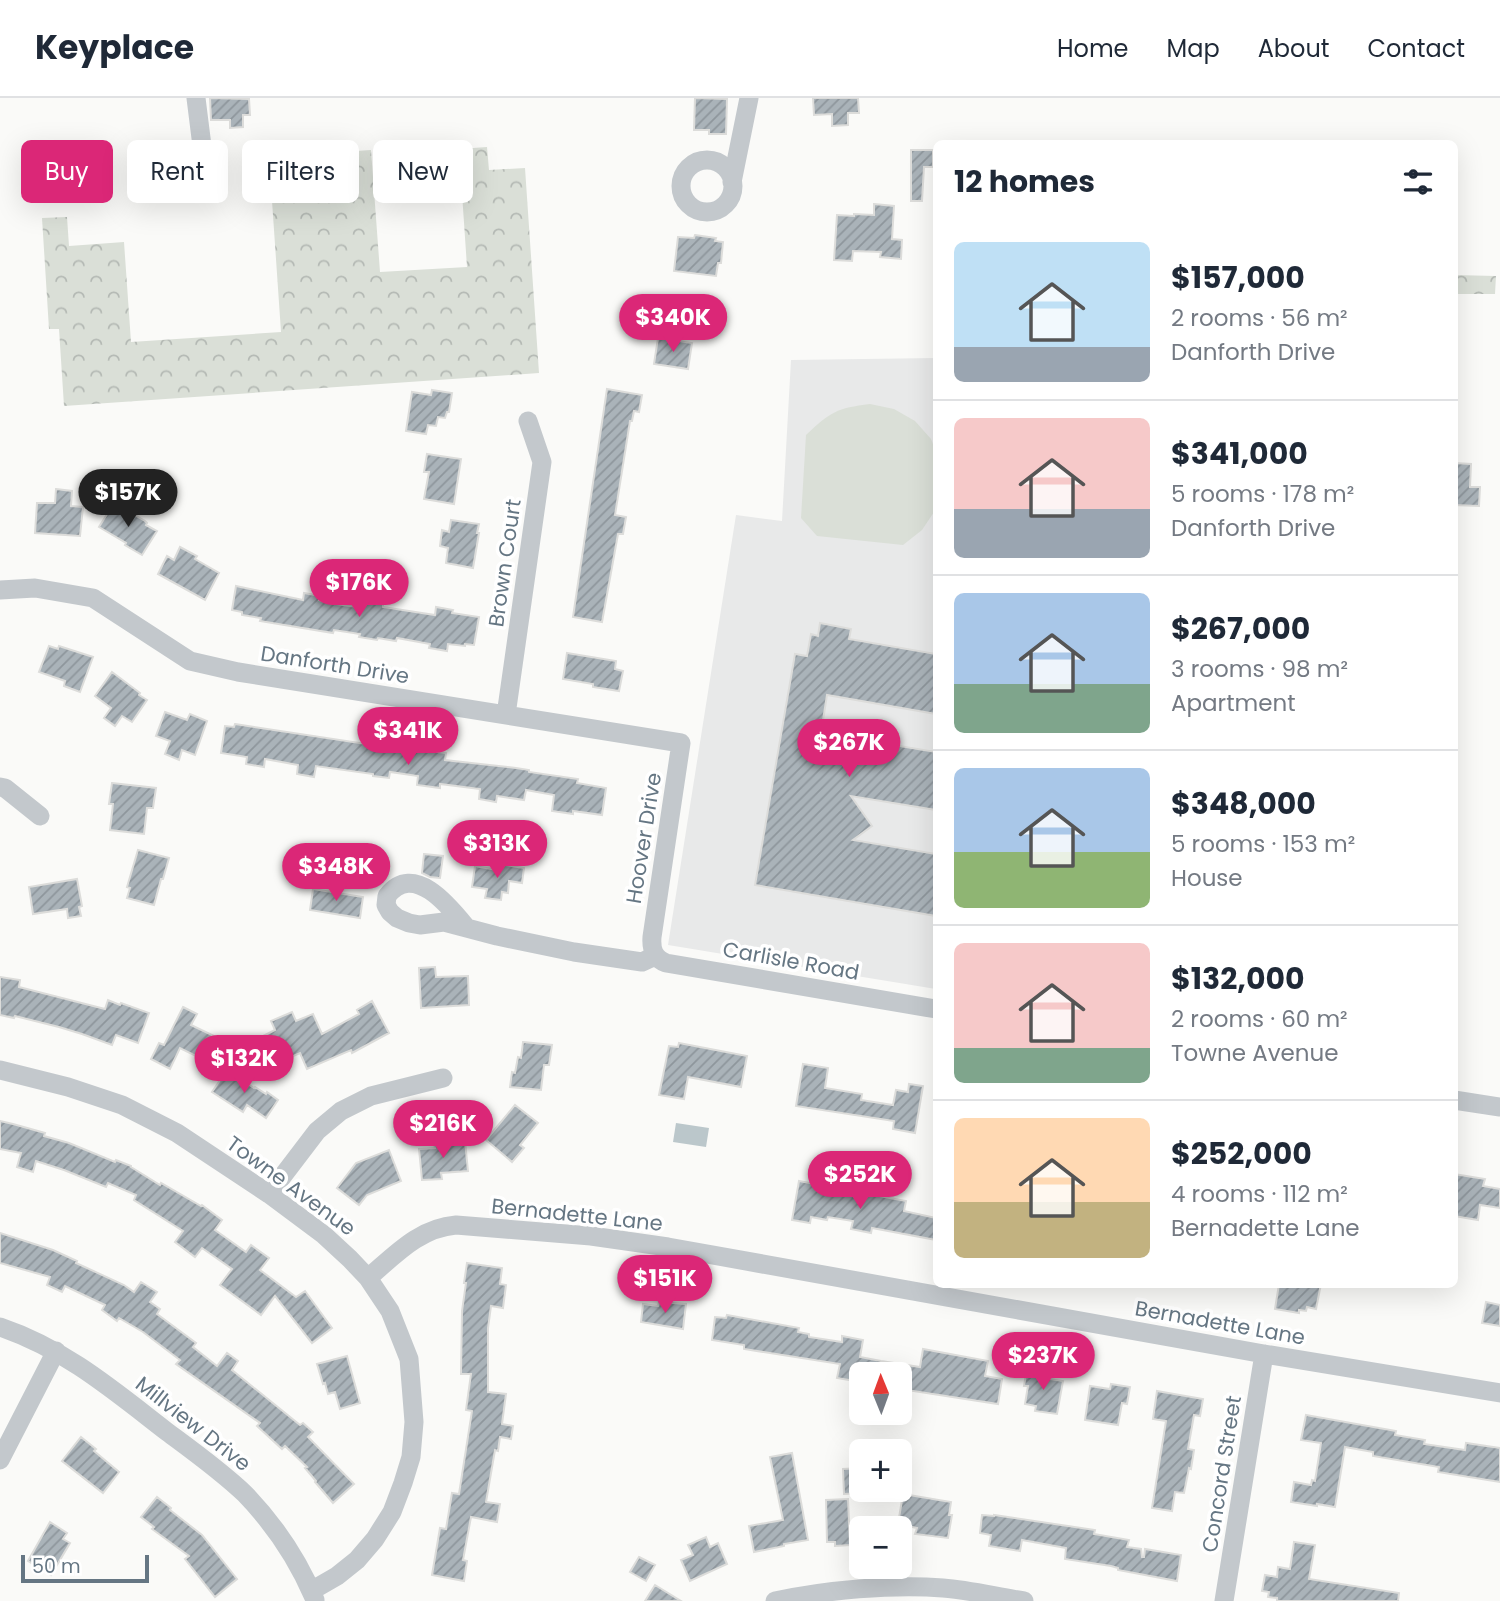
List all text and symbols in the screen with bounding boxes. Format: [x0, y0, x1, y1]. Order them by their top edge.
text: Keyplace [35, 24, 194, 71]
text: Home [1057, 32, 1129, 65]
text: Map [1167, 32, 1220, 65]
text: About [1258, 32, 1329, 65]
text: Contact [1367, 32, 1465, 65]
chip: Buy [21, 140, 113, 203]
chip: Rent [127, 140, 228, 203]
chip: Filters [242, 140, 359, 203]
chip: New [373, 140, 473, 203]
text: 12 homes [954, 160, 1095, 203]
icon: filters [1399, 163, 1437, 201]
text: $157,000 [1171, 256, 1305, 299]
icon: home [1010, 270, 1094, 354]
pin: $340K [624, 294, 722, 354]
text: $340K [635, 301, 711, 333]
text: 2 rooms · 56 m² [1171, 302, 1348, 334]
text: Danforth Drive [1171, 336, 1335, 368]
text: $341,000 [1171, 432, 1308, 475]
icon: home [1010, 446, 1094, 530]
pin: $157K [79, 470, 177, 529]
text: $157K [94, 476, 162, 508]
text: 5 rooms · 178 m² [1171, 478, 1354, 510]
street label: Brown Court [481, 497, 528, 629]
text: Danforth Drive [1171, 512, 1335, 544]
pin: $176K [310, 560, 408, 619]
text: $176K [326, 566, 392, 598]
text: $267,000 [1171, 607, 1310, 650]
icon: home [1010, 621, 1094, 705]
street label: Danforth Drive [259, 638, 411, 691]
text: 3 rooms · 98 m² [1171, 653, 1348, 685]
text: Apartment [1171, 687, 1296, 719]
pin: $341K [359, 708, 457, 767]
text: $341K [373, 714, 443, 746]
pin: $267K [800, 720, 898, 779]
text: $267K [813, 726, 885, 758]
street label: Hoover Drive [619, 770, 668, 906]
text: $348,000 [1171, 782, 1316, 825]
icon: home [1010, 796, 1094, 880]
pin: $313K [448, 820, 546, 880]
text: $313K [463, 827, 531, 859]
text: 5 rooms · 153 m² [1171, 828, 1355, 860]
pin: $348K [287, 844, 385, 903]
text: $348K [298, 850, 374, 882]
text: House [1171, 862, 1243, 894]
street label: Carlisle Road [721, 934, 862, 987]
text: $132,000 [1171, 957, 1305, 1000]
icon: home [1010, 971, 1094, 1055]
text: 2 rooms · 60 m² [1171, 1003, 1348, 1035]
pin: $132K [195, 1035, 293, 1095]
text: Towne Avenue [1171, 1037, 1339, 1069]
text: $132K [211, 1042, 277, 1074]
pin: $216K [394, 1100, 492, 1160]
text: $216K [409, 1107, 477, 1139]
street label: Towne Avenue [221, 1129, 362, 1242]
text: $252,000 [1171, 1132, 1312, 1175]
icon: home [1010, 1146, 1094, 1230]
pin: $252K [811, 1152, 909, 1211]
text: $252K [824, 1158, 896, 1190]
text: 4 rooms · 112 m² [1171, 1178, 1348, 1210]
street label: Bernadette Lane [490, 1191, 664, 1238]
text: Bernadette Lane [1171, 1212, 1360, 1244]
pin: $151K [616, 1256, 714, 1315]
text: $151K [633, 1262, 697, 1294]
street label: Bernadette Lane [1133, 1293, 1307, 1352]
pin: $237K [994, 1332, 1092, 1392]
text: $237K [1008, 1339, 1078, 1371]
north arrow [849, 1362, 912, 1424]
map controls [849, 1362, 912, 1579]
street label: Millview Drive [130, 1369, 257, 1478]
street label: Concord Street [1195, 1393, 1248, 1554]
button: + [849, 1439, 912, 1502]
button: − [849, 1516, 912, 1579]
scale bar [21, 1552, 149, 1584]
text: 50 m [32, 1553, 81, 1580]

